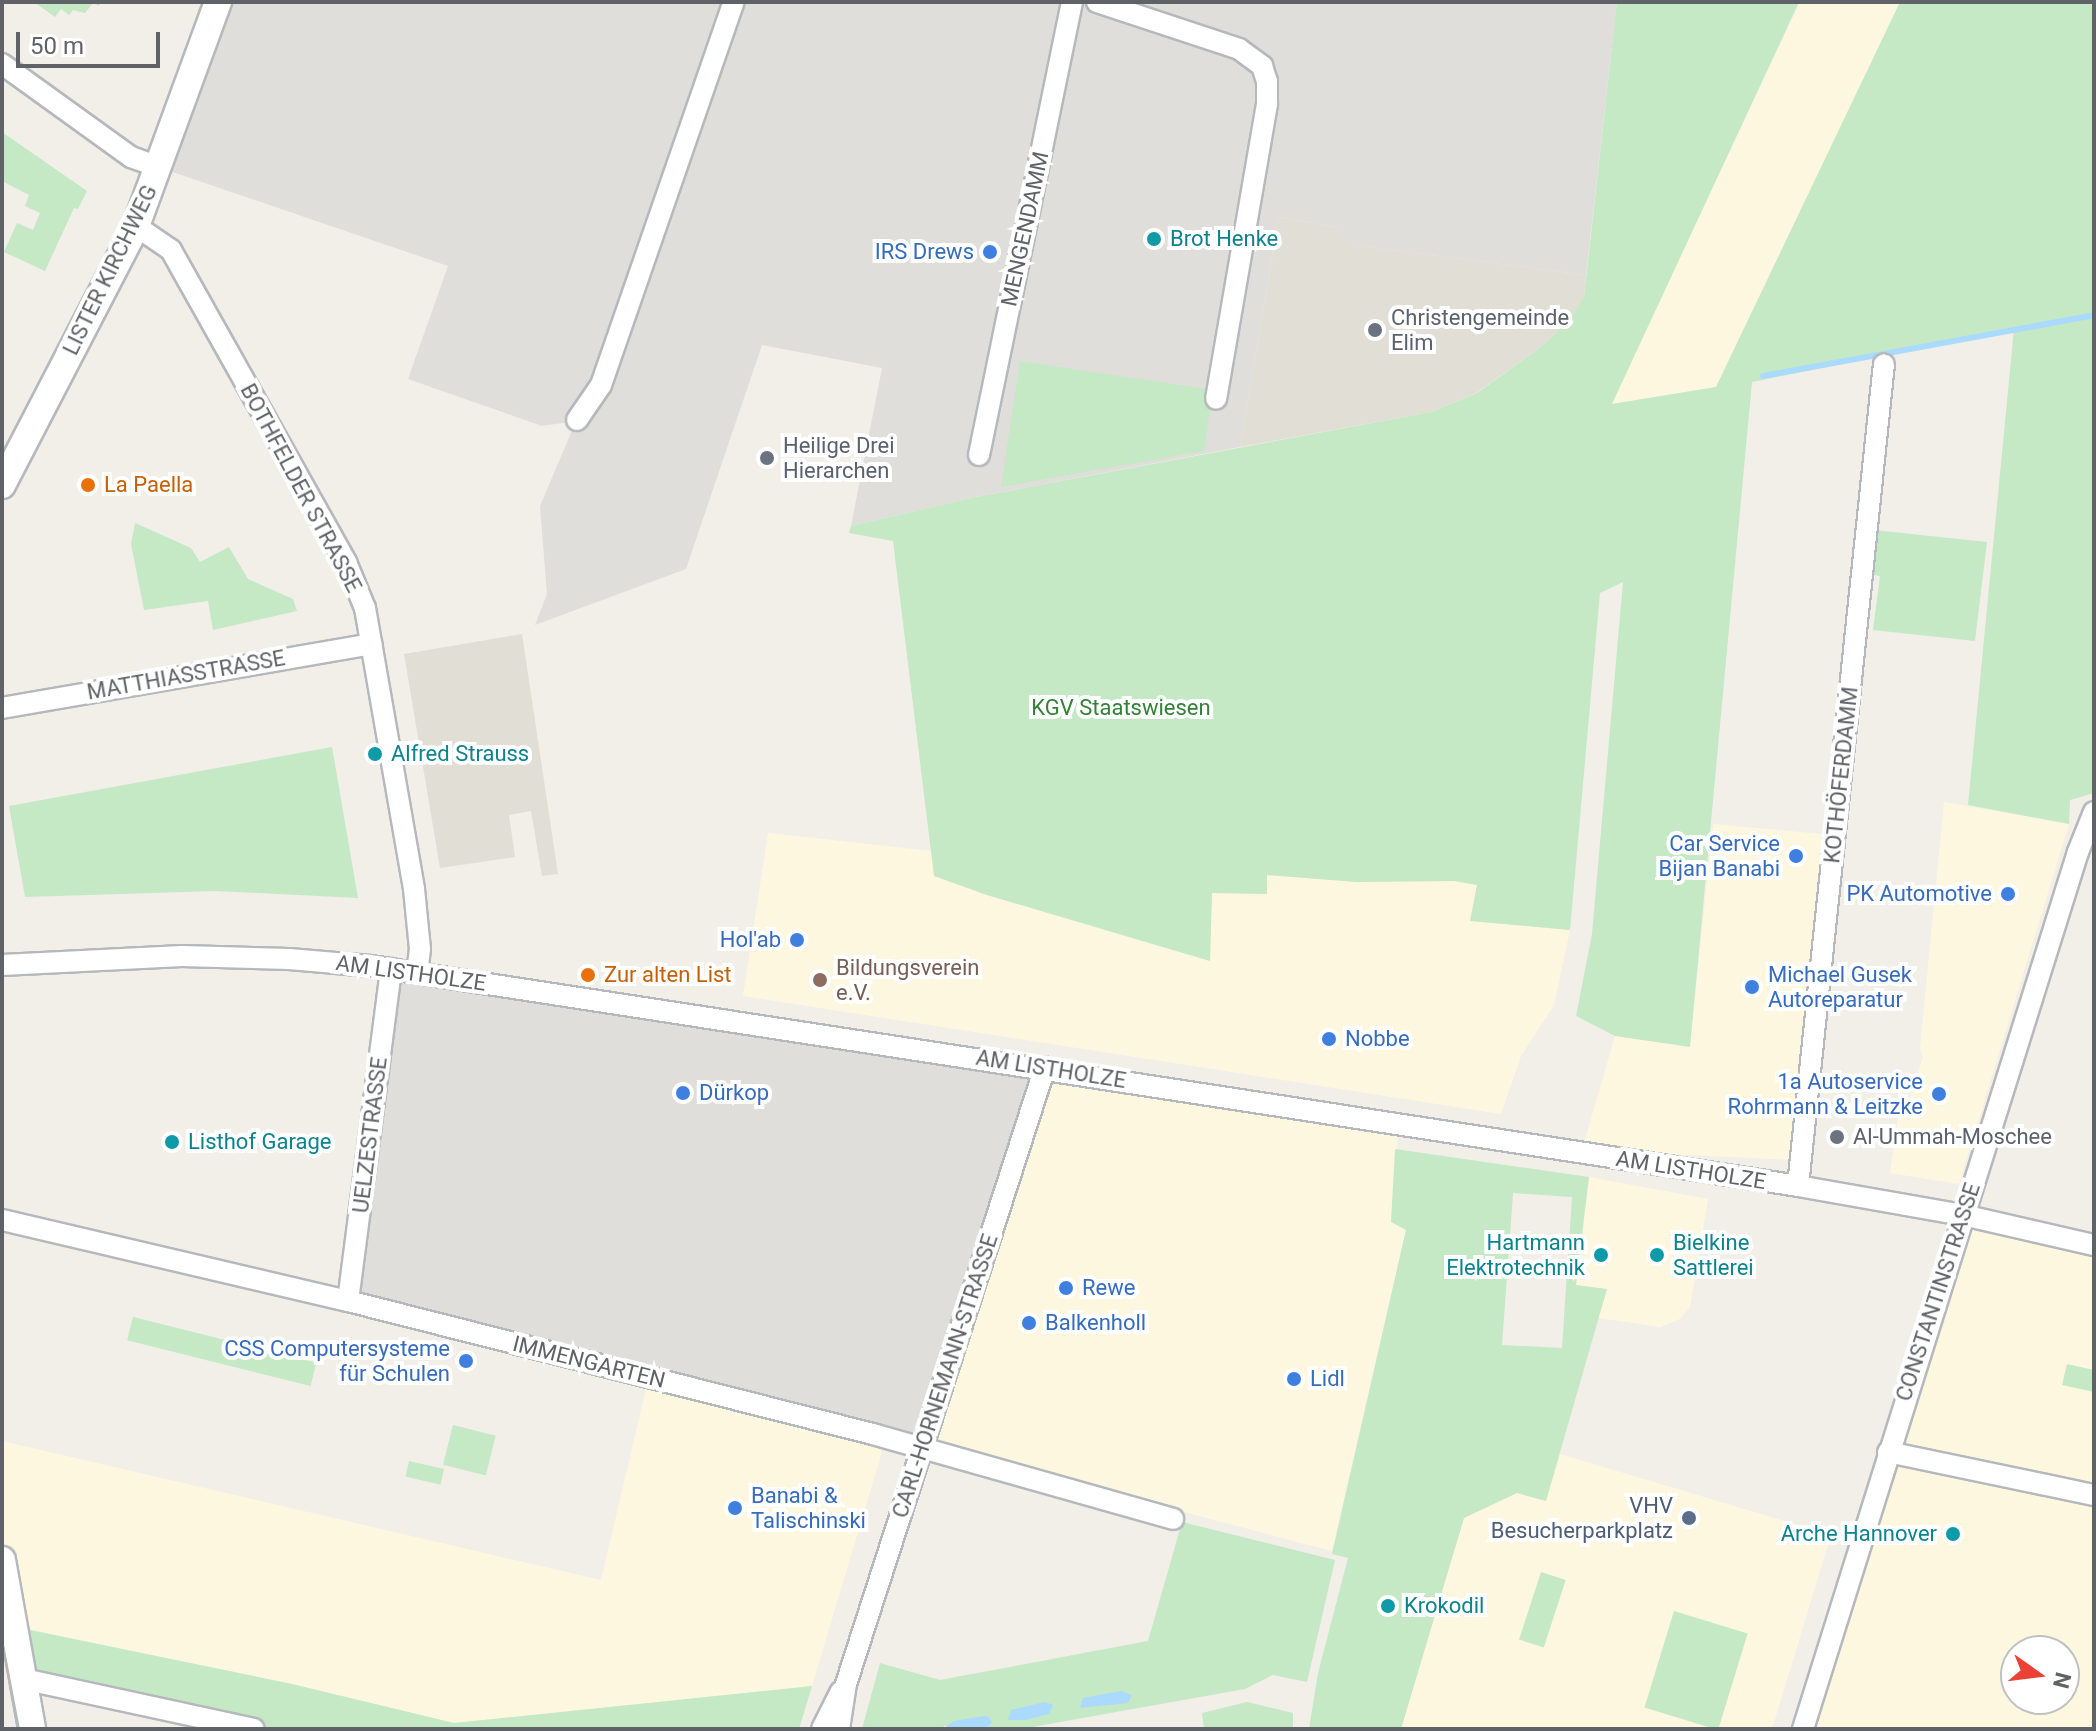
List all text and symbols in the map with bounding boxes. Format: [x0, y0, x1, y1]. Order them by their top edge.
scale bar [20, 16, 164, 66]
text: 50 m [30, 32, 84, 60]
street label: MENGENDAMM [996, 149, 1054, 309]
street label: LISTER KIRCHWEG [57, 181, 163, 359]
place label: Brot Henke [1170, 226, 1278, 252]
marker: Brot Henke [1145, 230, 1163, 248]
place label: IRS Drews [875, 239, 974, 265]
marker: IRS Drews [981, 243, 999, 261]
place label: Christengemeinde Elim [1391, 304, 1569, 356]
marker: Christengemeinde Elim [1366, 321, 1384, 339]
street label: BOTHFELDER STRASSE [235, 379, 367, 597]
place label: Heilige Drei Hierarchen [783, 432, 895, 484]
marker: Heilige Drei Hierarchen [758, 449, 776, 467]
place label: La Paella [104, 472, 193, 498]
marker: La Paella [79, 476, 97, 494]
street label: MATTHIASSTRASSE [85, 645, 287, 705]
street label: KOTHÖFERDAMM [1819, 685, 1863, 865]
park label: KGV Staatswiesen [1031, 695, 1211, 721]
place label: Alfred Strauss [391, 741, 529, 767]
marker: Alfred Strauss [366, 745, 384, 763]
place label: Car Service Bijan Banabi [1659, 830, 1780, 882]
marker: Car Service Bijan Banabi [1787, 847, 1805, 865]
place label: PK Automotive [1846, 881, 1992, 907]
marker: PK Automotive [1999, 885, 2017, 903]
place label: Hol'ab [720, 927, 781, 953]
marker: Hol'ab [788, 931, 806, 949]
street label: AM LISTHOLZE [334, 949, 488, 997]
place label: Bildungsverein e.V. [836, 954, 979, 1006]
place label: Michael Gusek Autoreparatur [1768, 961, 1912, 1012]
place label: Zur alten List [604, 962, 732, 988]
marker: Zur alten List [579, 966, 597, 984]
marker: Bildungsverein e.V. [811, 971, 829, 989]
marker: Michael Gusek Autoreparatur [1743, 978, 1761, 996]
place label: Nobbe [1345, 1026, 1410, 1052]
marker: Nobbe [1320, 1030, 1338, 1048]
street label: AM LISTHOLZE [974, 1044, 1128, 1094]
street label: UELZESTRASSE [347, 1055, 393, 1215]
place label: 1a Autoservice Rohrmann & Leitzke [1728, 1068, 1923, 1120]
place label: Dürkop [699, 1080, 769, 1106]
marker: Dürkop [674, 1084, 692, 1102]
marker: 1a Autoservice Rohrmann & Leitzke [1930, 1085, 1948, 1103]
place label: Al-Ummah-Moschee [1853, 1124, 2052, 1150]
marker: Al-Ummah-Moschee [1828, 1128, 1846, 1146]
place label: Listhof Garage [188, 1129, 331, 1155]
marker: Listhof Garage [163, 1133, 181, 1151]
street label: AM LISTHOLZE [1614, 1145, 1768, 1195]
street label: CONSTANTINSTRASSE [1890, 1180, 1986, 1404]
place label: Hartmann Elektrotechnik [1446, 1229, 1585, 1280]
place label: Bielkine Sattlerei [1673, 1229, 1754, 1280]
street label: CARL-HORNEMANN-STRASSE [887, 1231, 1003, 1521]
marker: Hartmann Elektrotechnik [1592, 1246, 1610, 1264]
marker: Bielkine Sattlerei [1648, 1246, 1666, 1264]
place label: Rewe [1082, 1275, 1135, 1301]
marker: Rewe [1057, 1279, 1075, 1297]
place label: Balkenholl [1045, 1310, 1146, 1336]
marker: Balkenholl [1020, 1314, 1038, 1332]
street label: IMMENGARTEN [510, 1330, 668, 1394]
place label: CSS Computersysteme für Schulen [224, 1335, 450, 1386]
marker: CSS Computersysteme für Schulen [457, 1352, 475, 1370]
place label: Lidl [1310, 1366, 1345, 1392]
marker: Lidl [1285, 1370, 1303, 1388]
place label: Banabi & Talischinski [751, 1482, 866, 1534]
place label: VHV Besucherparkplatz [1491, 1492, 1673, 1544]
marker: Banabi & Talischinski [726, 1499, 744, 1517]
marker: VHV Besucherparkplatz [1680, 1509, 1698, 1527]
place label: Arche Hannover [1781, 1521, 1937, 1547]
marker: Arche Hannover [1944, 1525, 1962, 1543]
place label: Krokodil [1404, 1593, 1484, 1619]
marker: Krokodil [1379, 1597, 1397, 1615]
north arrow [2000, 1635, 2080, 1715]
text: N [2048, 1670, 2076, 1691]

